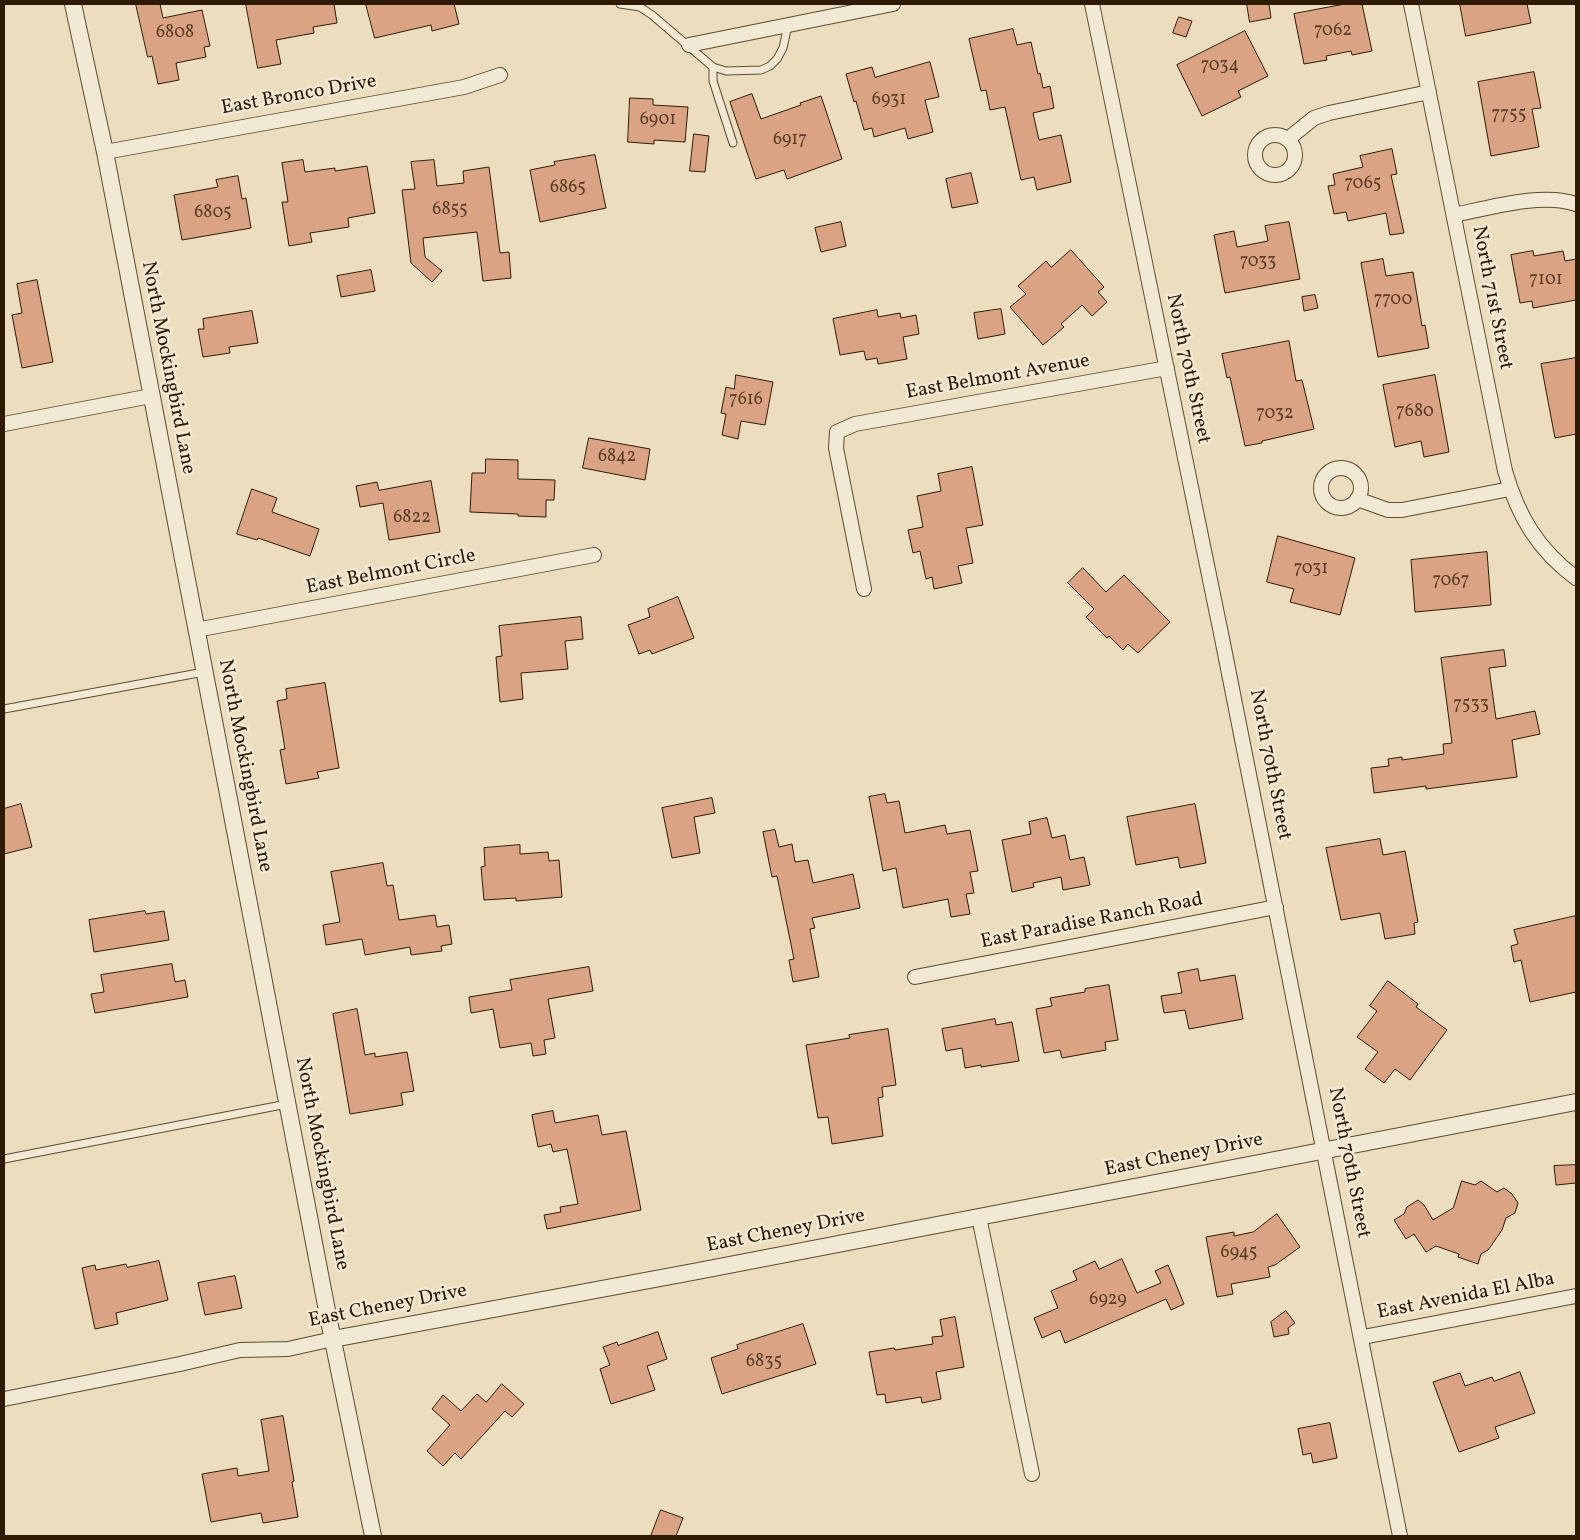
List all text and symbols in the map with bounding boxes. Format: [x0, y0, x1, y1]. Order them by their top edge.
house number: 7062 [1314, 21, 1352, 43]
house number: 6808 [156, 23, 194, 45]
house number: 7034 [1201, 56, 1239, 78]
street label: East Bronco Drive [219, 71, 379, 121]
house number: 6931 [872, 90, 906, 112]
house number: 7755 [1492, 105, 1526, 127]
house number: 6901 [640, 110, 676, 132]
house number: 6917 [773, 130, 807, 152]
house number: 7065 [1345, 174, 1381, 196]
house number: 6865 [550, 178, 586, 200]
house number: 6855 [432, 200, 468, 222]
house number: 6805 [194, 203, 232, 225]
street label: North 71st Street [1465, 224, 1517, 372]
house number: 7033 [1240, 252, 1276, 274]
street label: North Mockingbird Lane [135, 260, 199, 476]
house number: 7101 [1529, 270, 1563, 292]
house number: 7700 [1374, 290, 1412, 312]
street label: North 70th Street [1159, 292, 1215, 446]
street label: East Belmont Avenue [904, 350, 1092, 406]
house number: 7616 [729, 390, 763, 412]
house number: 7680 [1396, 402, 1434, 424]
house number: 7032 [1256, 404, 1294, 426]
house number: 6842 [598, 447, 636, 469]
house number: 6822 [393, 508, 431, 530]
street label: East Belmont Circle [304, 545, 478, 601]
house number: 7031 [1294, 559, 1328, 581]
house number: 7067 [1433, 571, 1469, 593]
street label: North Mockingbird Lane [212, 658, 276, 874]
street label: North 70th Street [1243, 688, 1295, 842]
house number: 7533 [1453, 695, 1489, 717]
street label: East Paradise Ranch Road [979, 889, 1205, 955]
street label: North Mockingbird Lane [289, 1056, 353, 1272]
street label: North 70th Street [1322, 1086, 1374, 1240]
street label: East Cheney Drive [1103, 1129, 1265, 1183]
street label: East Cheney Drive [705, 1205, 867, 1259]
house number: 6945 [1221, 1243, 1257, 1265]
street label: East Avenida El Alba [1375, 1268, 1557, 1326]
street label: East Cheney Drive [307, 1280, 469, 1334]
house number: 6929 [1089, 1290, 1127, 1312]
house number: 6835 [746, 1352, 782, 1374]

